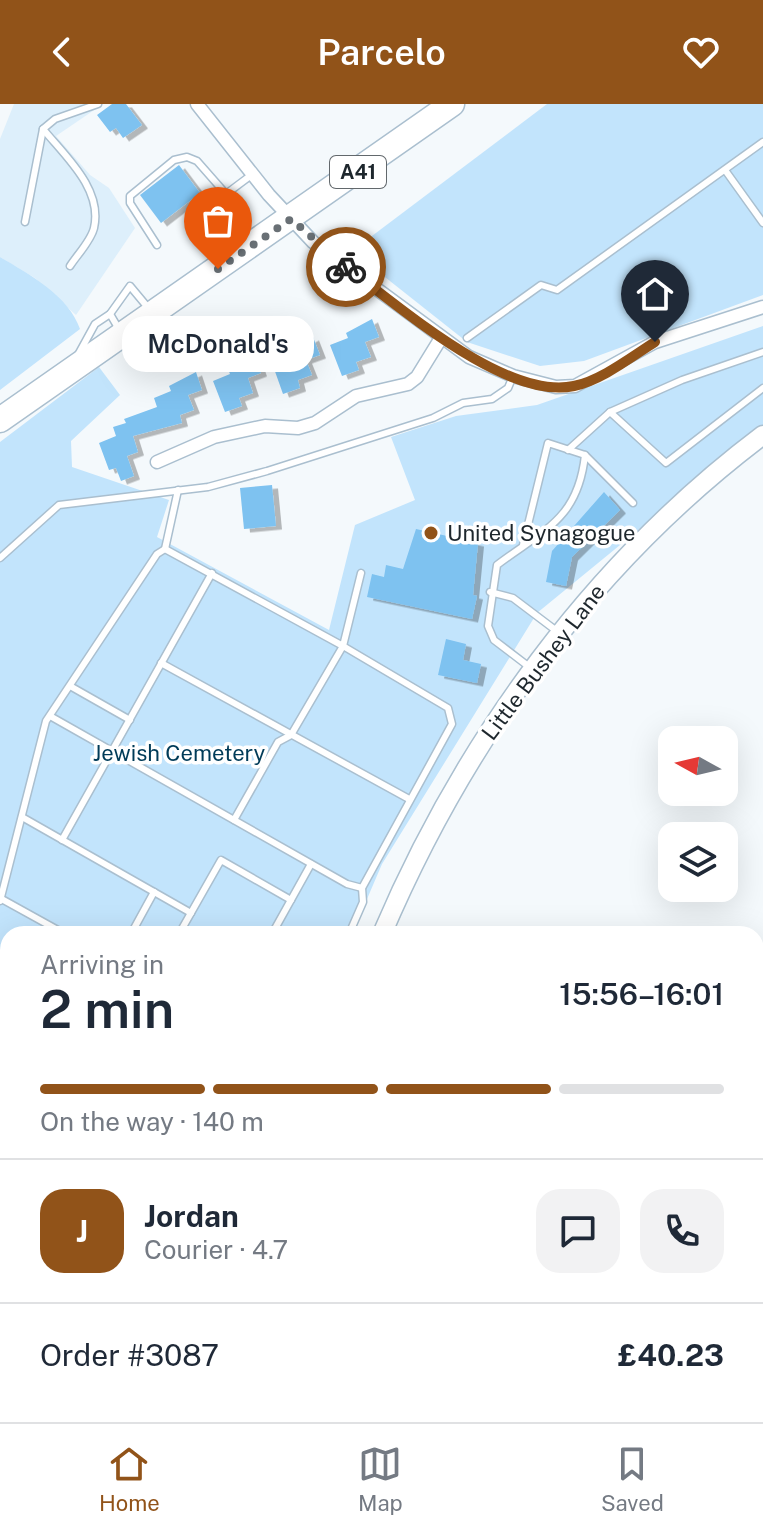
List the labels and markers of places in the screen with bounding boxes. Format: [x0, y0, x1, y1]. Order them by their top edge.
pin [184, 187, 252, 269]
pin [621, 260, 689, 342]
callout: McDonald's [122, 317, 314, 373]
place label: United Synagogue [447, 520, 636, 546]
marker: United Synagogue [422, 524, 440, 542]

